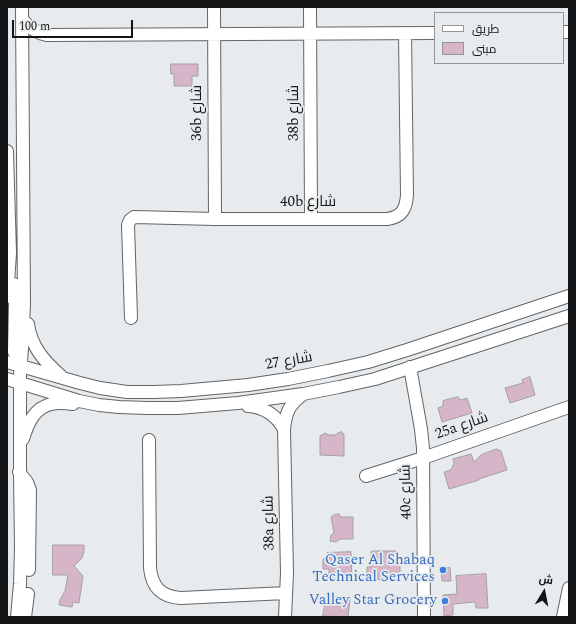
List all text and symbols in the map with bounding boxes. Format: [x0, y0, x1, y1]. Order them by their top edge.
scale bar [14, 12, 135, 38]
legend [434, 12, 564, 64]
text: 100 m [19, 17, 50, 36]
text: طريق [472, 20, 499, 39]
text: مبنى [472, 40, 497, 59]
street label: 36b شارع [189, 85, 207, 141]
street label: 38b شارع [286, 85, 304, 141]
street label: 40b شارع [280, 194, 336, 212]
street label: شارع 27 [264, 349, 314, 375]
street label: 25a شارع [433, 410, 491, 444]
street label: 40c شارع [398, 464, 416, 520]
street label: 38a شارع [261, 495, 279, 551]
place label: Qaser Al Shabaq Technical Services [312, 552, 435, 587]
marker: Qaser Al Shabaq Technical Services [438, 565, 448, 575]
text: ش [538, 570, 555, 589]
north arrow [524, 572, 564, 612]
place label: Valley Star Grocery [309, 592, 437, 610]
marker: Valley Star Grocery [440, 596, 450, 606]

